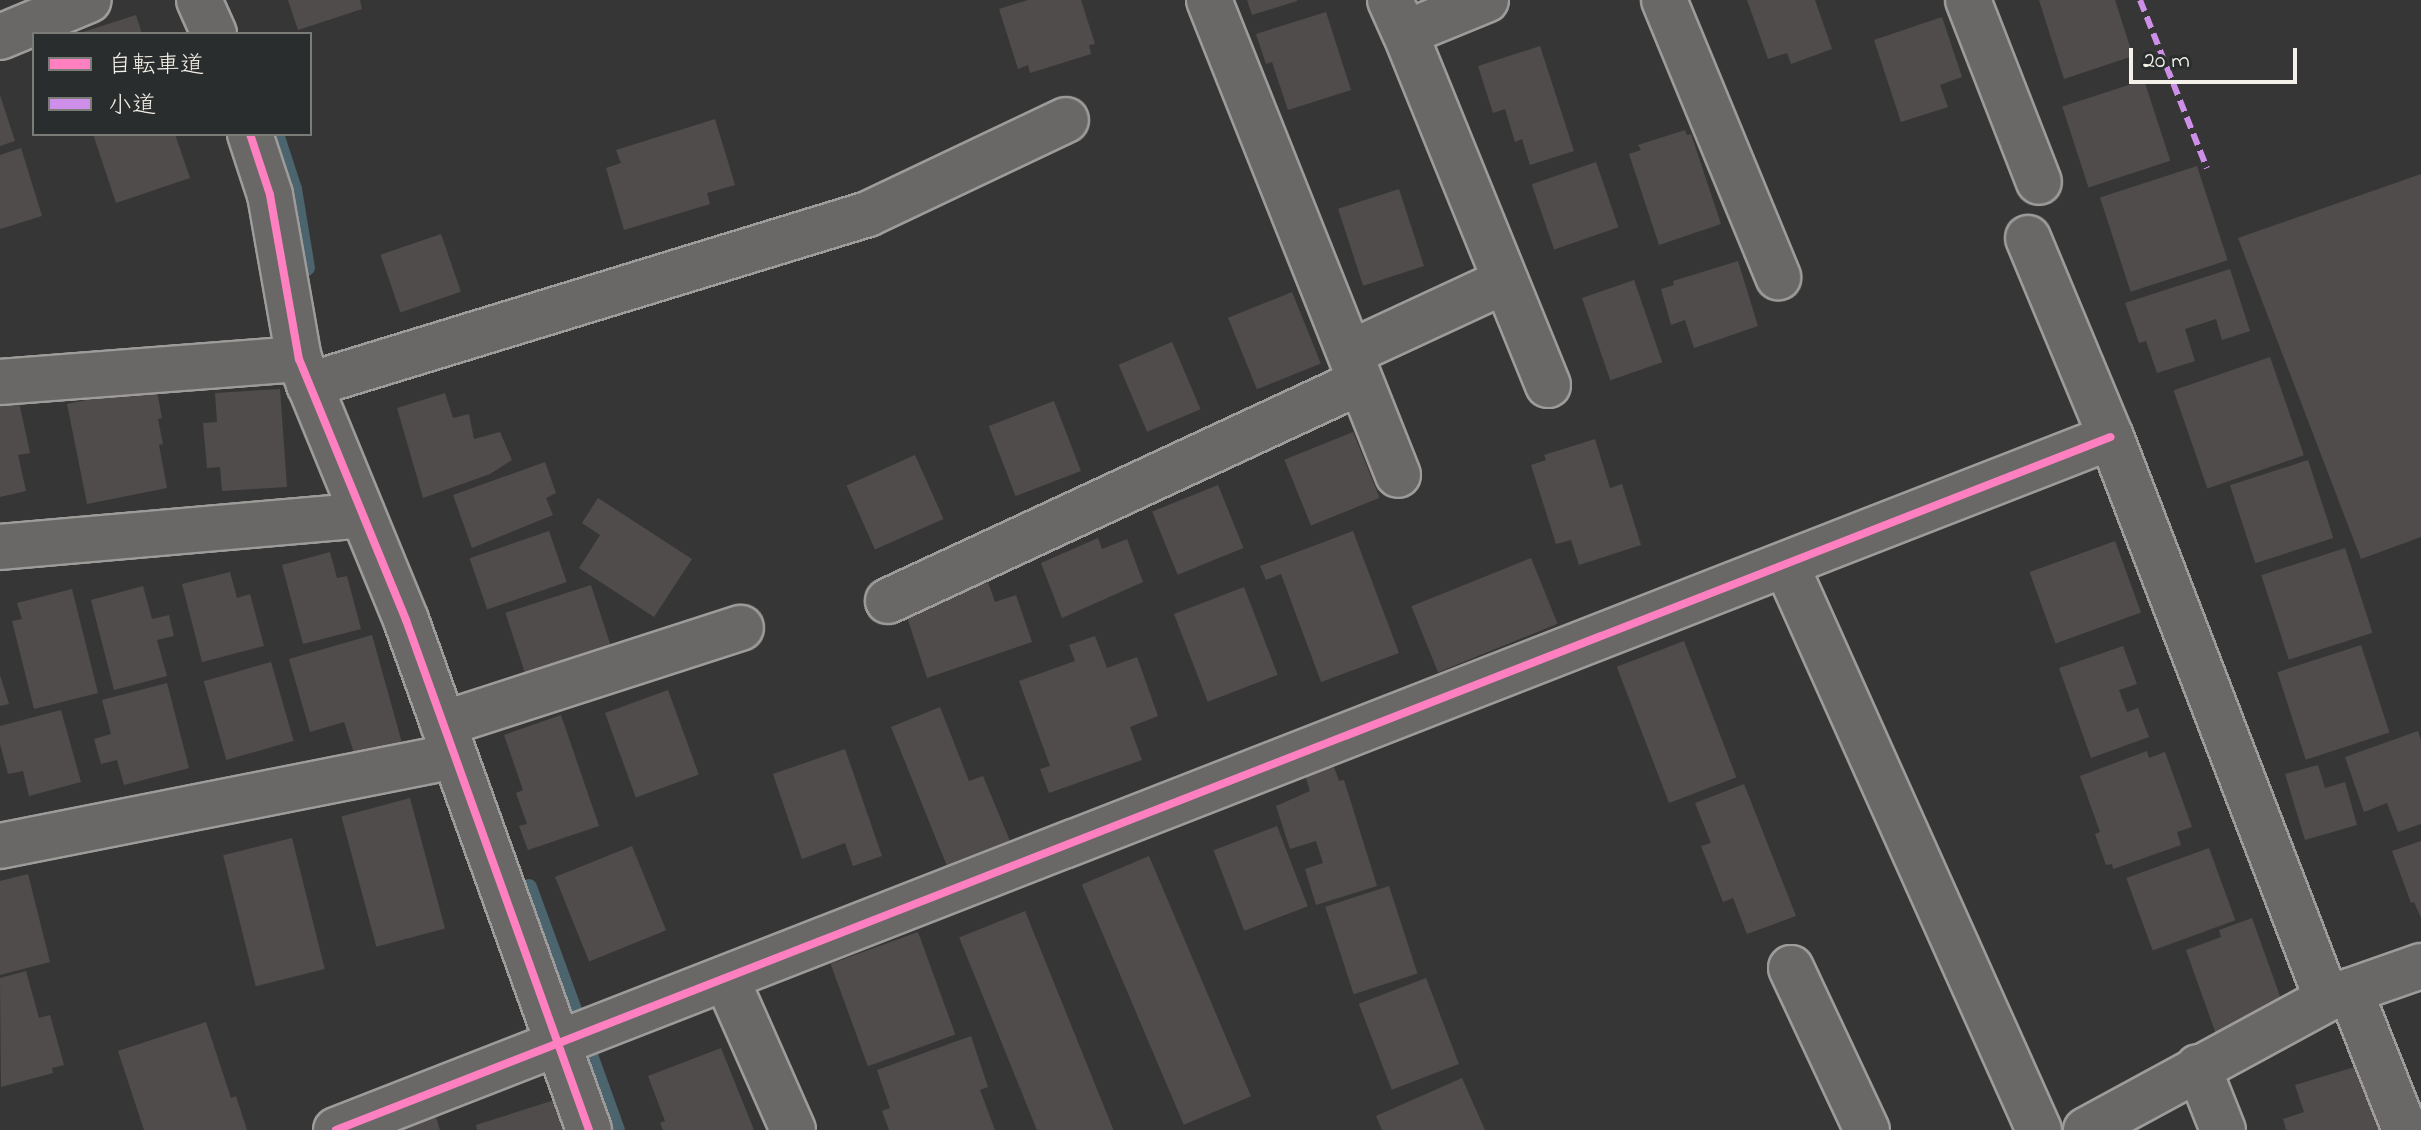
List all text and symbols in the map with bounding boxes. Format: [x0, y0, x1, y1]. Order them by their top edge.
legend [32, 32, 312, 136]
scale bar [2133, 32, 2301, 82]
text: 20 m [2143, 44, 2190, 79]
text: 自転車道 [108, 49, 204, 84]
text: 小道 [108, 89, 156, 124]

